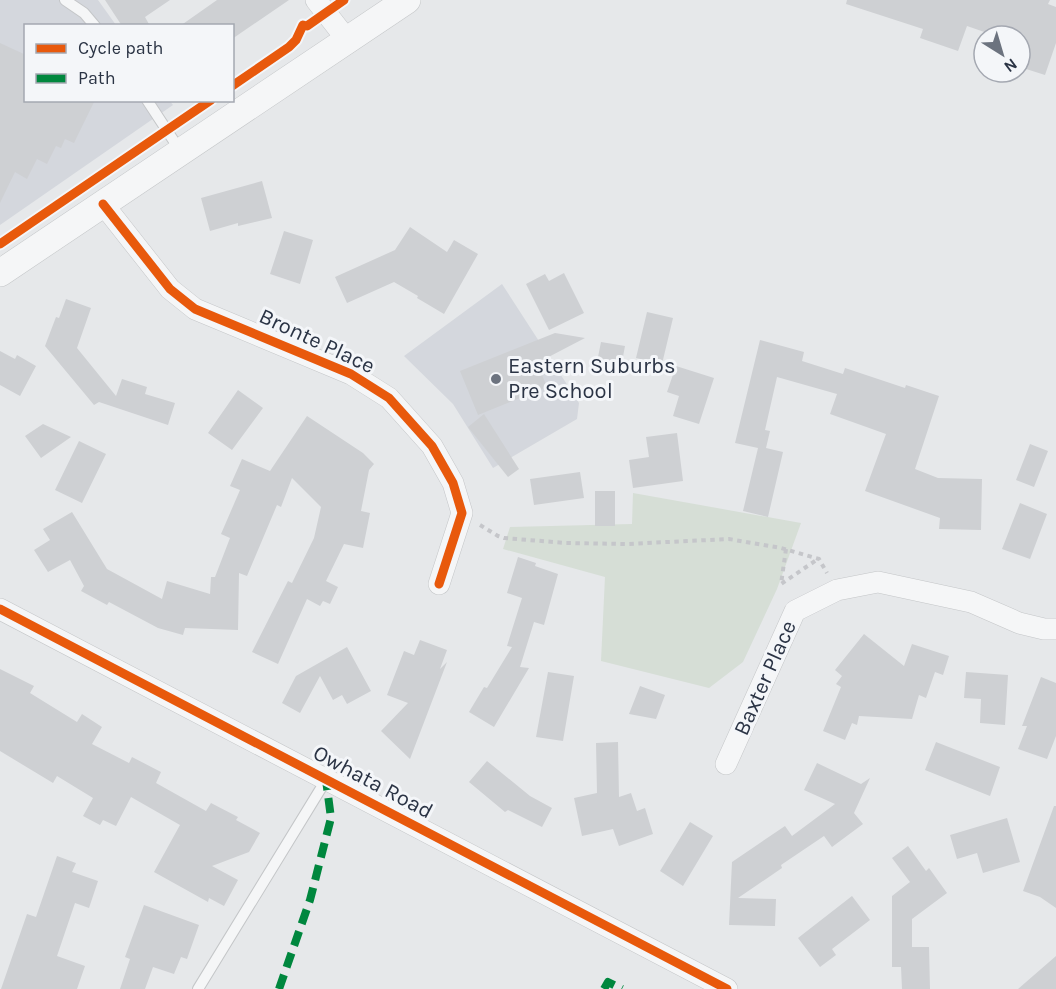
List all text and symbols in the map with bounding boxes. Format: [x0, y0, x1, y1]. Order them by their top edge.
legend [24, 24, 234, 102]
north arrow [972, 24, 1032, 84]
text: Cycle path [78, 37, 163, 59]
text: N [1000, 55, 1021, 77]
text: Path [78, 67, 116, 89]
street label: Bronte Place [255, 303, 379, 379]
place label: Eastern Suburbs Pre School [508, 353, 676, 404]
marker: Eastern Suburbs Pre School [489, 372, 503, 386]
street label: Baxter Place [728, 617, 802, 739]
street label: Owhata Road [309, 740, 437, 824]

